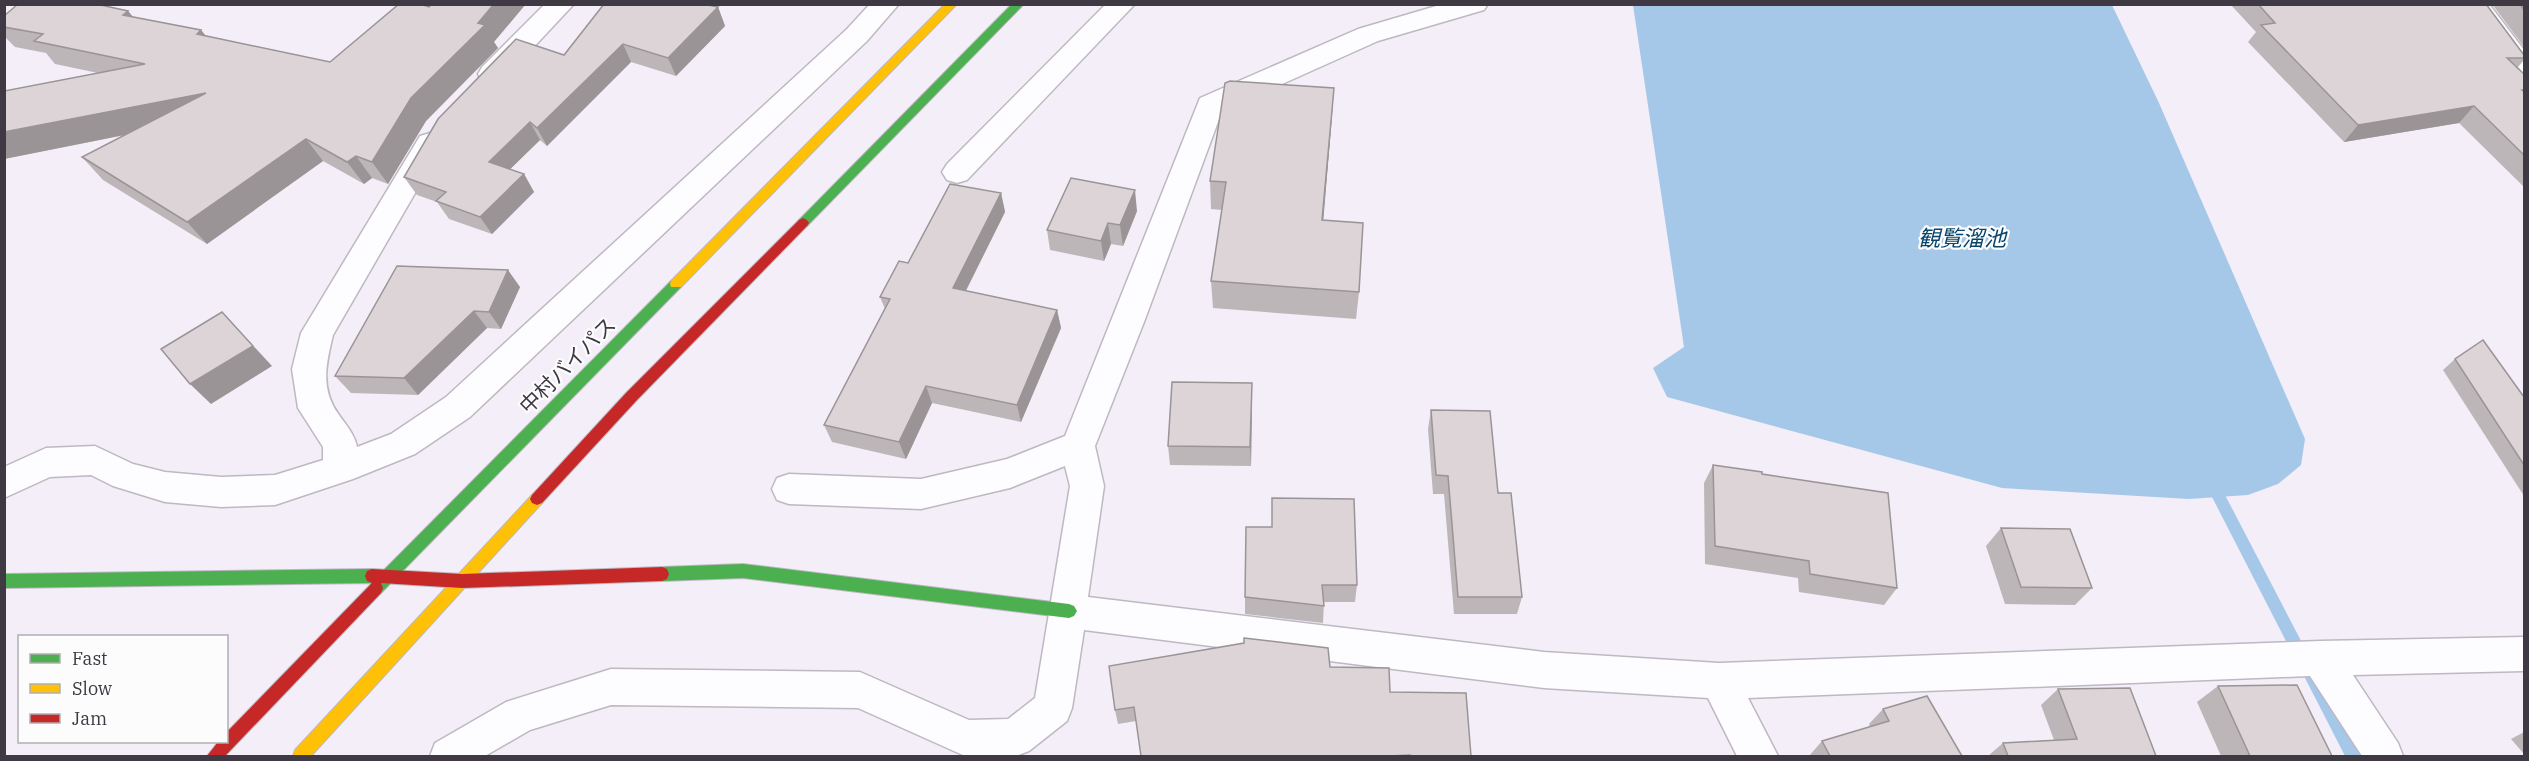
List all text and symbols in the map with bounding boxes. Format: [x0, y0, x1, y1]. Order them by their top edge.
water label: 観覧溜池 [1918, 223, 2008, 252]
street label: 中村バイパス [513, 311, 621, 419]
legend [18, 635, 228, 743]
text: Fast [72, 647, 107, 670]
text: Slow [72, 677, 112, 700]
text: Jam [72, 707, 107, 730]

